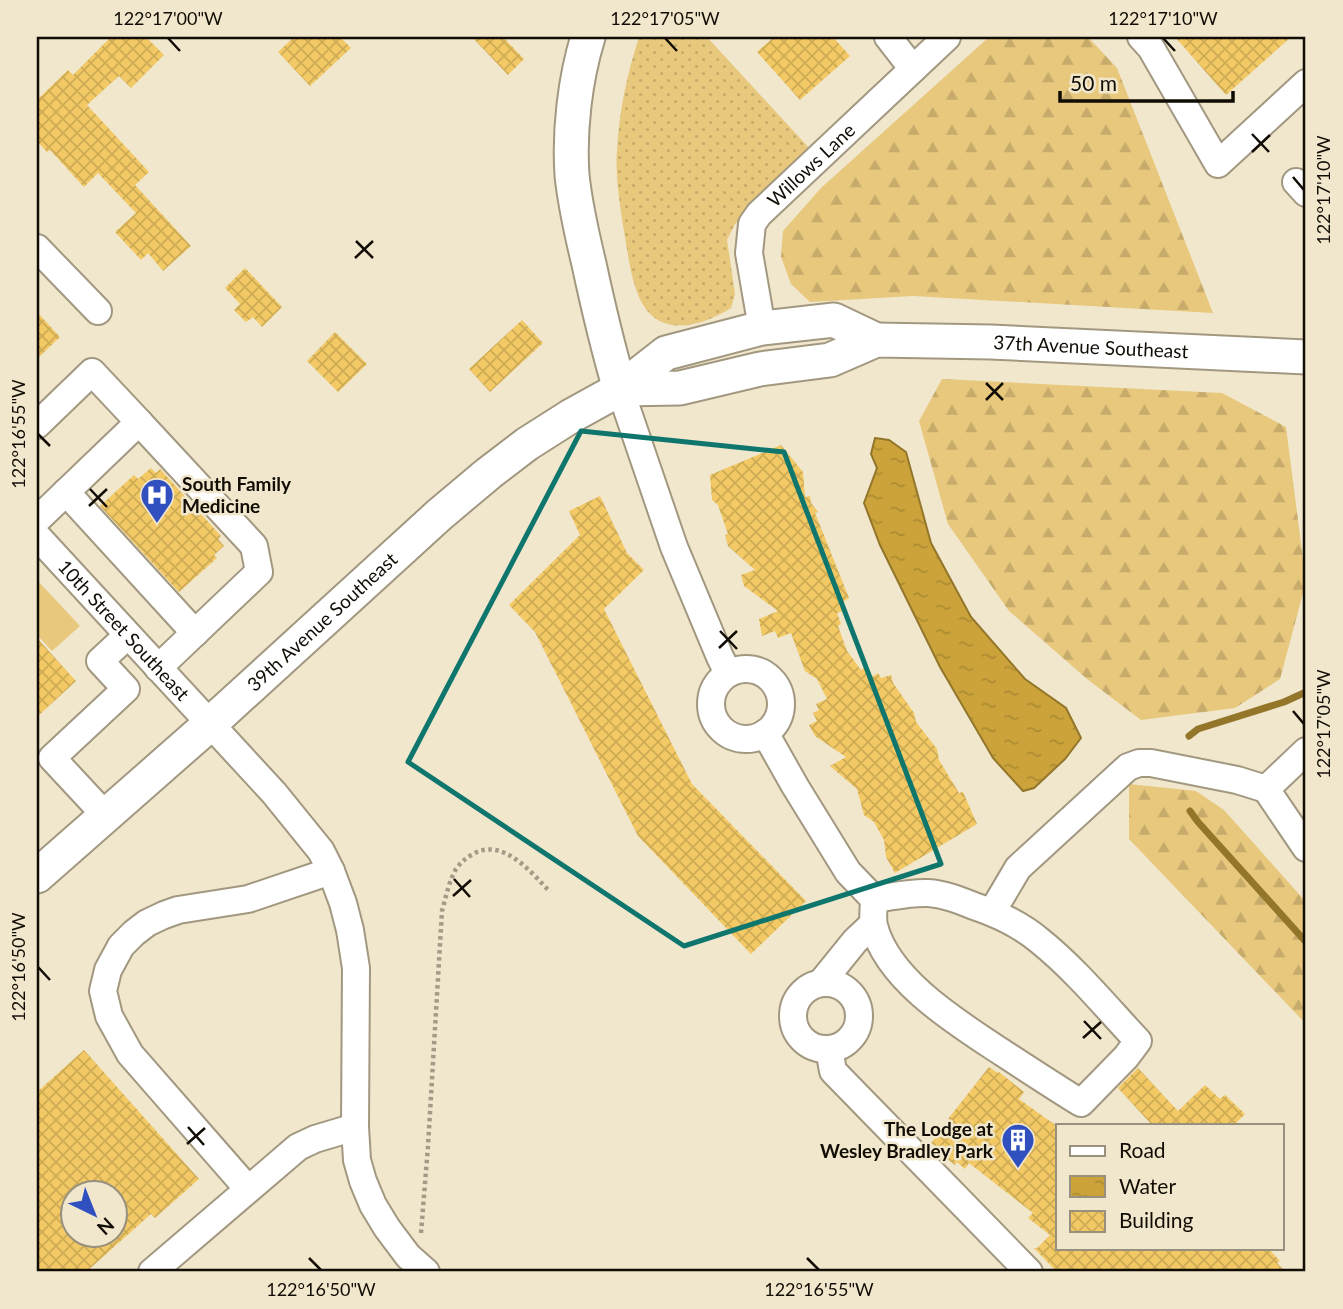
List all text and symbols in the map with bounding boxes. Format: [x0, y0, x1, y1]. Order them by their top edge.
text: 122°17'00"W [113, 7, 223, 29]
text: 122°17'05"W [610, 7, 720, 29]
text: 122°17'10"W [1108, 7, 1218, 29]
scale bar [1060, 60, 1233, 104]
text: 50 m [1070, 70, 1117, 95]
street label: Willows Lane [762, 118, 859, 211]
text: 122°17'10"W [1312, 135, 1334, 245]
street label: 37th Avenue Southeast [993, 330, 1189, 362]
text: 122°16'55"W [7, 379, 29, 489]
place label: South Family Medicine [182, 472, 292, 517]
hospital icon: South Family Medicine [138, 476, 176, 525]
street label: 39th Avenue Southeast [242, 547, 402, 696]
street label: 10th Street Southeast [54, 555, 195, 705]
text: 122°17'05"W [1312, 669, 1334, 779]
text: 122°16'50"W [7, 912, 29, 1022]
place label: The Lodge at Wesley Bradley Park [820, 1117, 994, 1162]
building icon: The Lodge at Wesley Bradley Park [999, 1121, 1037, 1170]
legend [1056, 1124, 1284, 1250]
text: Road [1119, 1137, 1166, 1162]
text: Water [1119, 1173, 1176, 1198]
north arrow [60, 1180, 130, 1250]
text: Building [1119, 1207, 1194, 1232]
text: N [93, 1213, 119, 1240]
text: 122°16'50"W [266, 1278, 376, 1300]
text: 122°16'55"W [764, 1278, 874, 1300]

